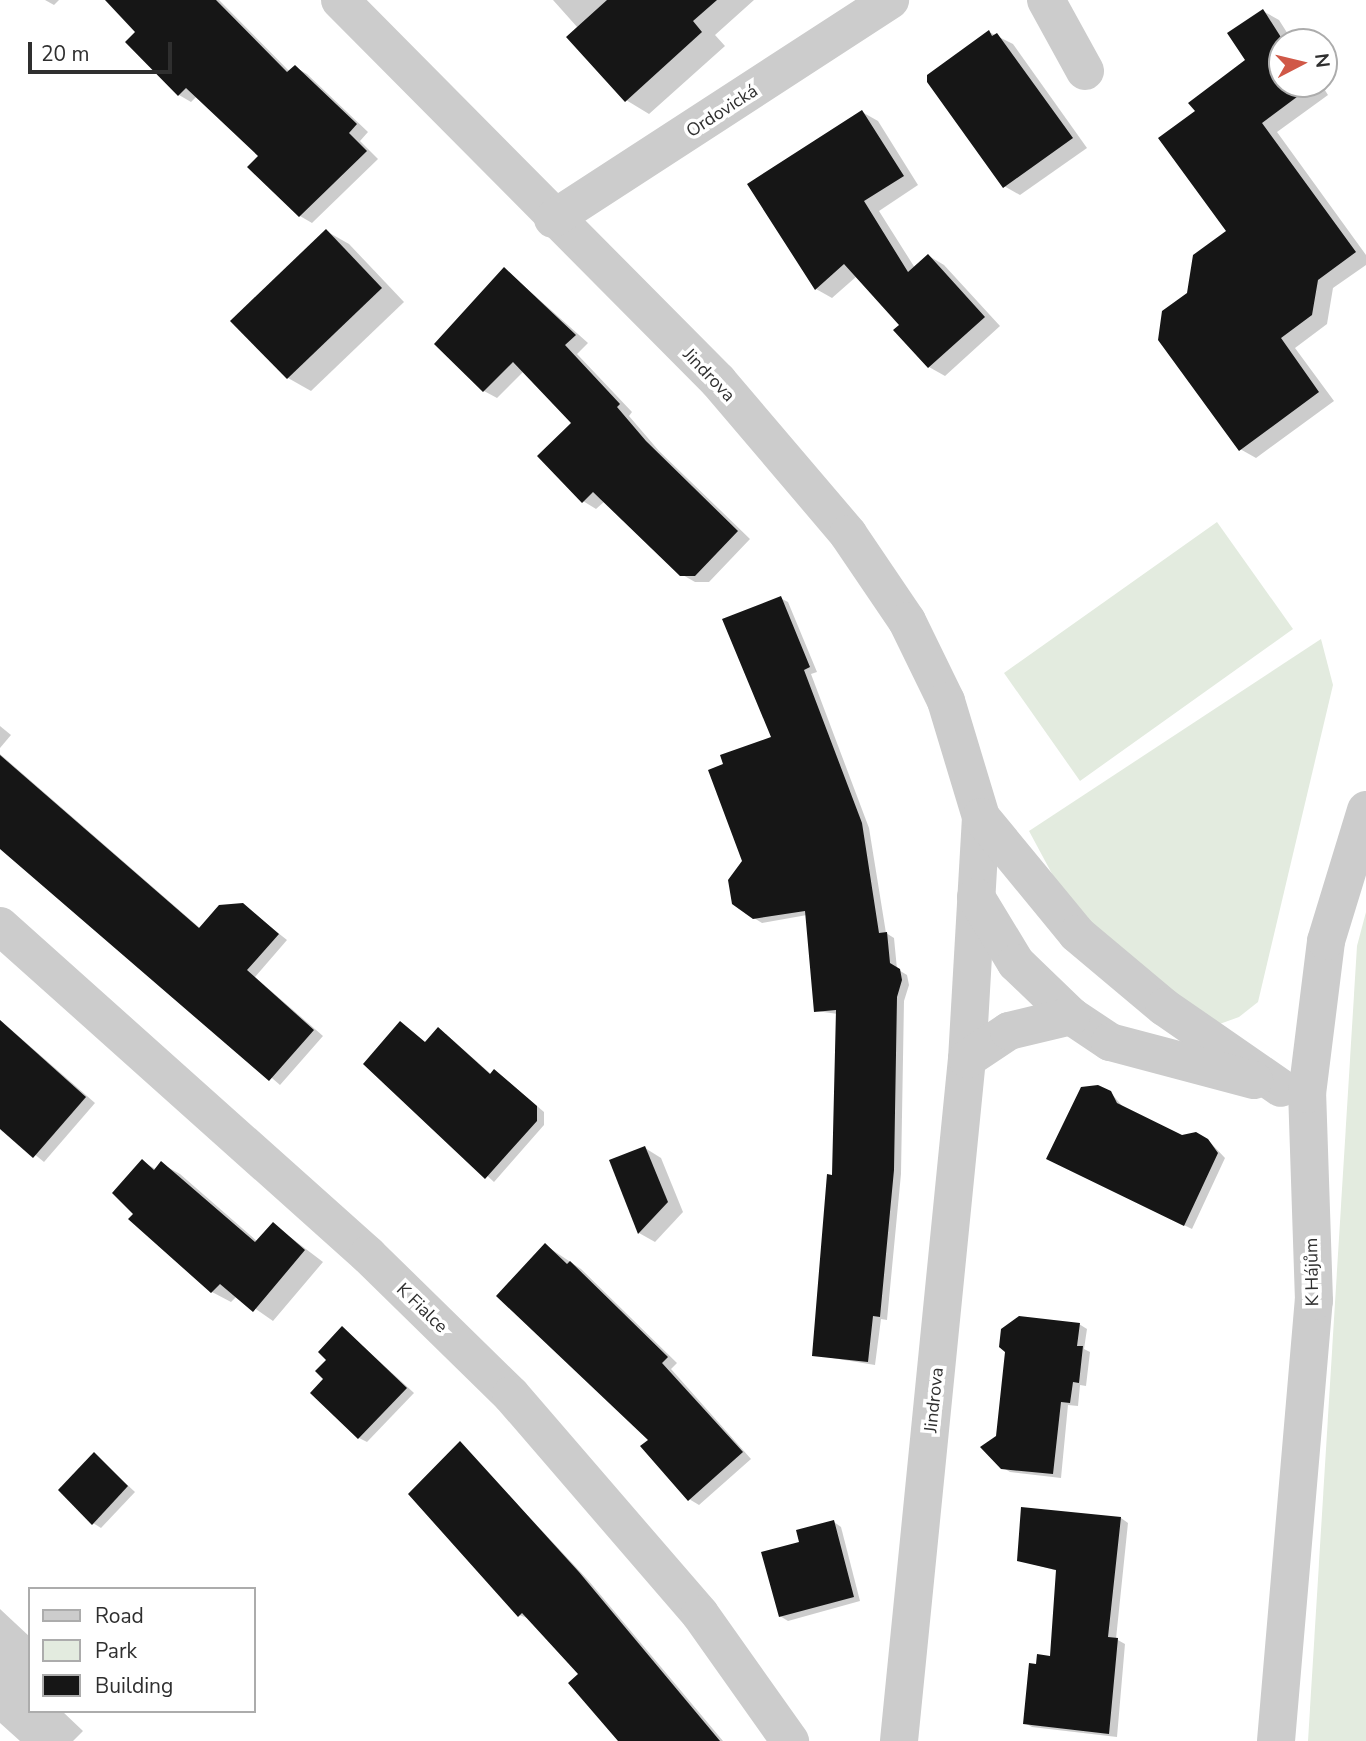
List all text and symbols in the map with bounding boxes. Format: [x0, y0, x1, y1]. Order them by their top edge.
scale bar [32, 28, 175, 72]
north arrow [1268, 28, 1338, 98]
text: 20 m [41, 40, 90, 68]
text: N [1308, 52, 1336, 69]
street label: Ordovická [682, 80, 762, 142]
street label: Jindrova [678, 344, 740, 406]
street label: K Hájům [1301, 1237, 1323, 1307]
street label: K Fialce [392, 1279, 452, 1337]
street label: Jindrova [920, 1366, 948, 1434]
legend [28, 1587, 256, 1713]
text: Road [95, 1602, 144, 1630]
text: Park [95, 1637, 137, 1665]
text: Building [95, 1672, 173, 1700]

